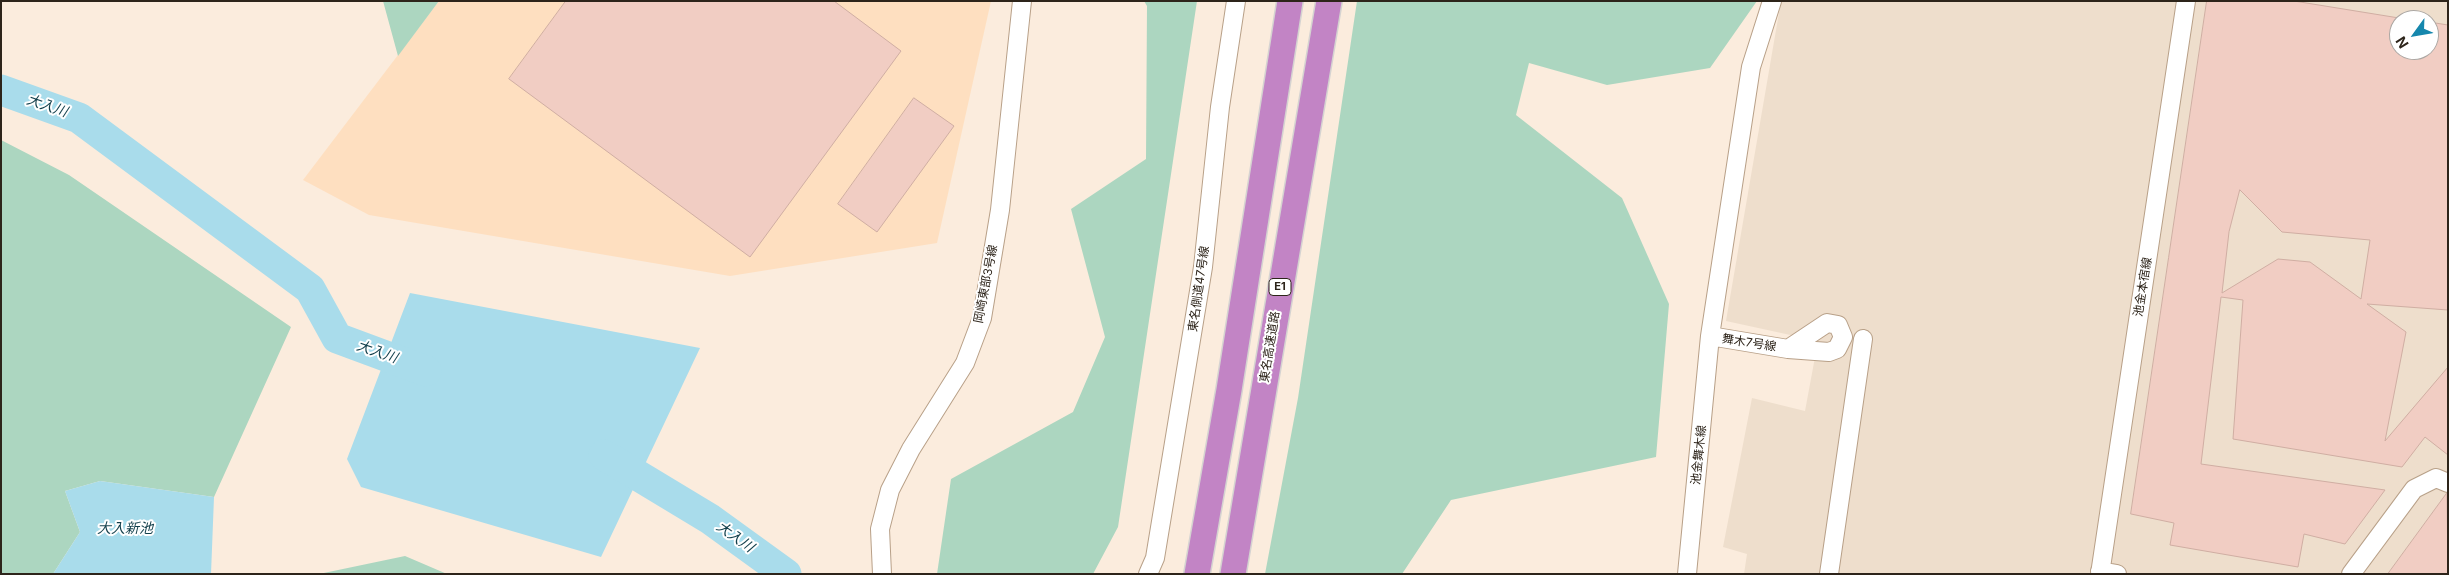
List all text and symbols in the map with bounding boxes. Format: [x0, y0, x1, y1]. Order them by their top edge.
north arrow [2389, 10, 2439, 60]
text: N [2392, 34, 2412, 52]
water label: 大入川 [24, 91, 70, 121]
street label: 岡崎東部3号線 [971, 244, 1001, 324]
street label: 東名側道47号線 [1186, 245, 1212, 333]
street label: 池金本宿線 [2131, 256, 2155, 318]
road number: E1 [1269, 278, 1291, 296]
street label: 東名高速道路 [1257, 310, 1283, 384]
street label: 舞木7号線 [1721, 332, 1777, 354]
water label: 大入川 [354, 337, 400, 367]
street label: 池金舞木線 [1689, 424, 1709, 486]
water label: 大入川 [713, 518, 757, 556]
water label: 大入新池 [97, 521, 153, 537]

